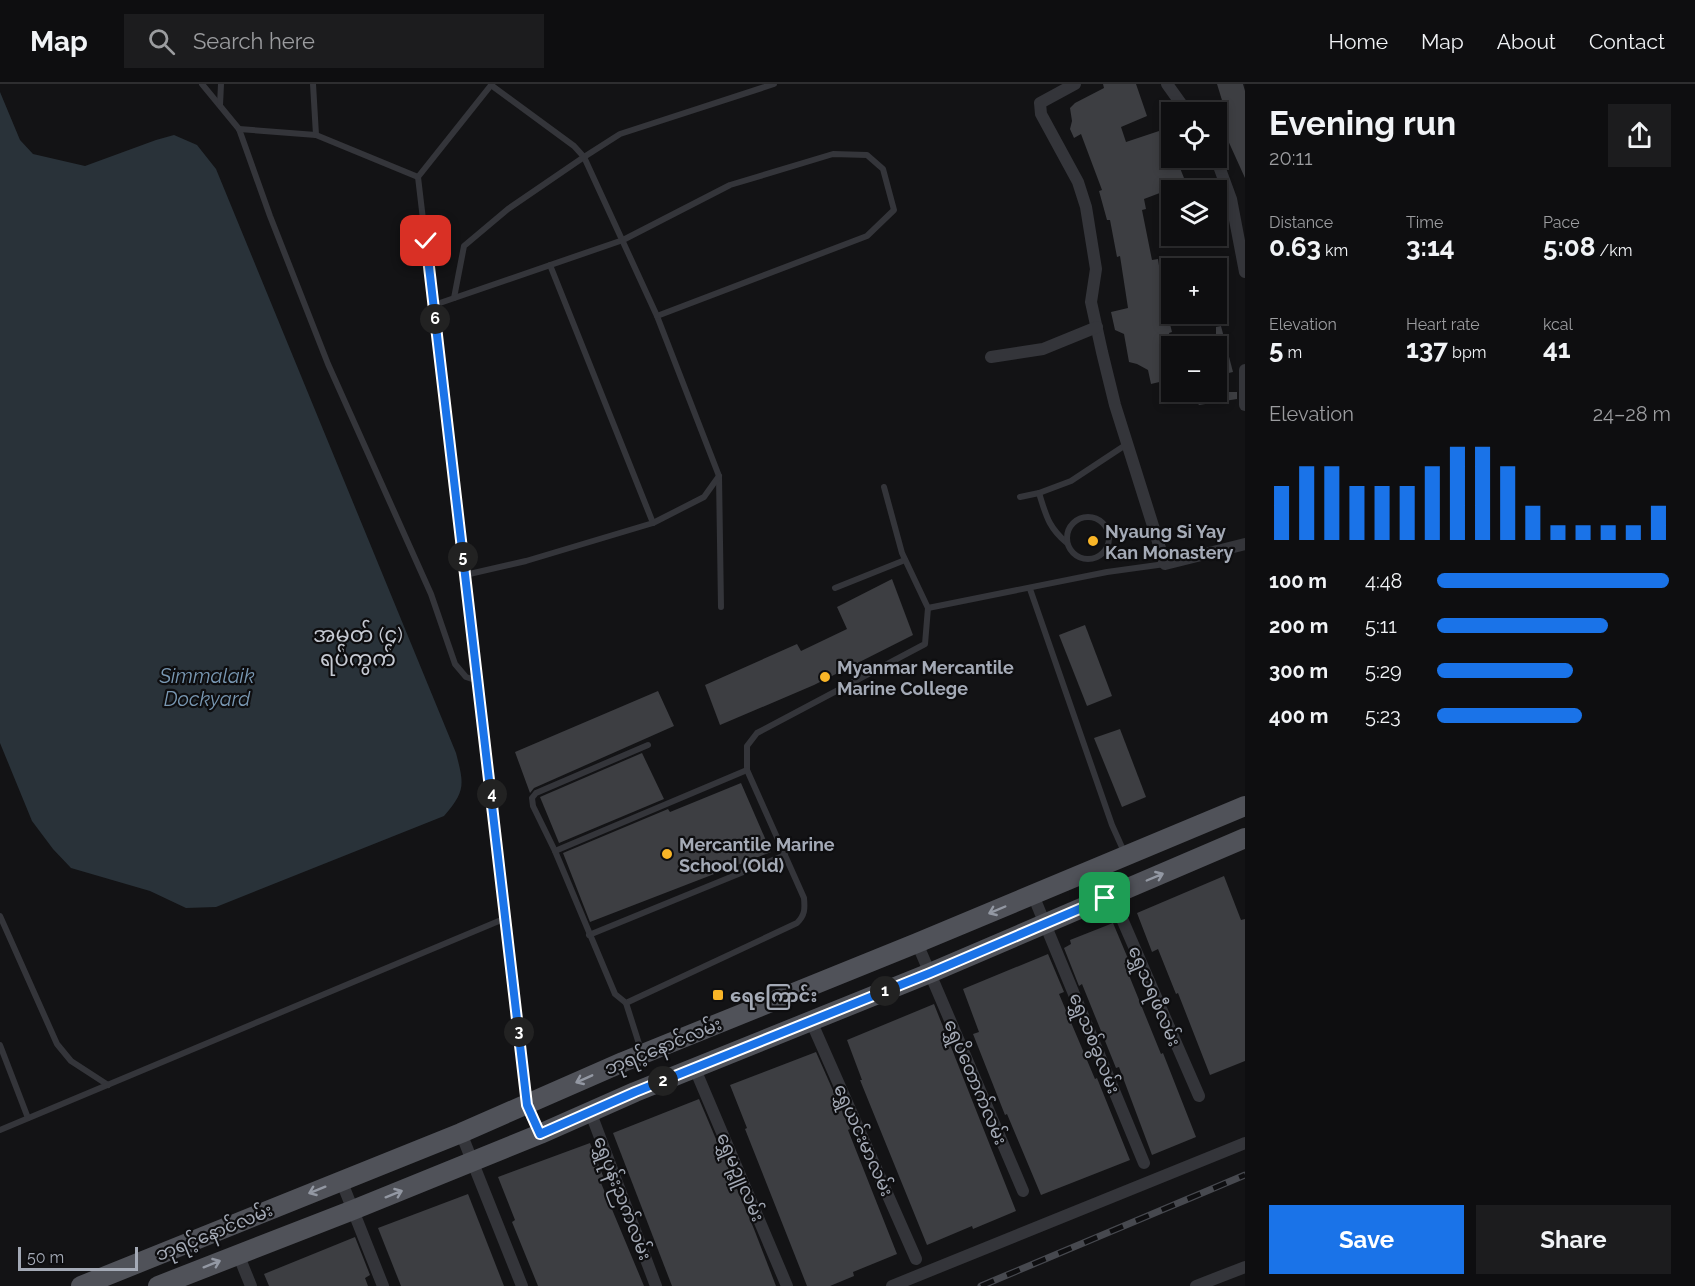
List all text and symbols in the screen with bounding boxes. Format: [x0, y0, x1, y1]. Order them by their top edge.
search box [124, 14, 544, 68]
text: Map [30, 25, 88, 58]
icon: search [145, 25, 178, 58]
text: Search here [193, 28, 315, 54]
text: Home [1329, 29, 1388, 54]
text: Map [1421, 29, 1464, 54]
text: About [1497, 29, 1556, 54]
text: Contact [1589, 29, 1665, 54]
map controls [1161, 102, 1227, 402]
button: locate [1161, 102, 1227, 168]
text: Evening run [1269, 104, 1456, 143]
button: share [1608, 104, 1671, 167]
text: 20:11 [1269, 146, 1313, 170]
button: layers [1161, 180, 1227, 246]
text: Distance [1269, 213, 1333, 232]
text: Time [1406, 213, 1443, 232]
text: Pace [1543, 213, 1580, 232]
pin [400, 215, 451, 266]
icon: check [409, 224, 442, 257]
text: 0.63 [1269, 232, 1321, 262]
text: 3:14 [1406, 232, 1455, 262]
text: 5:08 [1543, 232, 1596, 262]
text: km [1321, 241, 1348, 260]
text: /km [1596, 241, 1632, 260]
button: + [1161, 258, 1227, 324]
pin: 6 [420, 304, 450, 334]
text: 6 [430, 309, 440, 328]
text: Elevation [1269, 315, 1337, 334]
text: Heart rate [1406, 315, 1480, 334]
text: kcal [1543, 315, 1573, 334]
text: 5 [1269, 334, 1283, 364]
text: 137 [1406, 334, 1448, 364]
text: 41 [1543, 334, 1571, 364]
button: − [1161, 336, 1227, 402]
text: m [1283, 343, 1302, 362]
text: bpm [1448, 343, 1486, 362]
text: Elevation [1269, 402, 1354, 426]
text: 24–28 m [1593, 402, 1671, 426]
place label: Nyaung Si Yay Kan Monastery [1105, 521, 1233, 563]
marker: Nyaung Si Yay Kan Monastery [1086, 534, 1100, 548]
pin: 5 [448, 542, 478, 572]
text: 5 [459, 547, 467, 566]
text: 100 m [1269, 569, 1327, 593]
text: 4:48 [1365, 569, 1402, 593]
text: 200 m [1269, 614, 1328, 638]
text: 5:11 [1365, 614, 1397, 638]
district label: အမှတ် (၄) ရပ်ကွက် [313, 619, 403, 676]
place label: Myanmar Mercantile Marine College [837, 657, 1014, 699]
text: 300 m [1269, 659, 1328, 683]
text: 5:29 [1365, 659, 1402, 683]
water label: Simmalaik Dockyard [158, 664, 255, 711]
marker: Myanmar Mercantile Marine College [818, 670, 832, 684]
text: 400 m [1269, 704, 1328, 728]
text: 5:23 [1365, 704, 1401, 728]
pin: 4 [477, 779, 507, 809]
text: 4 [487, 784, 497, 803]
place label: Mercantile Marine School (Old) [679, 834, 835, 876]
marker: Mercantile Marine School (Old) [660, 847, 674, 861]
one-way arrow [1146, 871, 1164, 882]
pin [1079, 872, 1130, 923]
icon: arrive [1088, 881, 1121, 914]
one-way arrow [989, 905, 1007, 916]
street label: ရွှေသရဖီလမ်း [1120, 941, 1188, 1051]
pin: 1 [870, 976, 900, 1006]
text: 1 [881, 981, 889, 1000]
place label: ရေကြောင်း [730, 984, 817, 1010]
marker: ရေကြောင်း [711, 988, 725, 1002]
street label: ရွှေသစ်ခွလမ်း [1061, 989, 1127, 1098]
street label: ဘုရင့်နောင်လမ်း [601, 1011, 726, 1084]
street label: ရွှေပိတောက်လမ်း [936, 1015, 1015, 1150]
pin: 3 [504, 1017, 534, 1047]
text: 3 [515, 1022, 523, 1041]
pin: 2 [648, 1066, 678, 1096]
text: 2 [658, 1071, 668, 1090]
one-way arrow [575, 1074, 593, 1086]
street label: ရွှေယင်းမာလမ်း [825, 1080, 900, 1201]
street label: ရွှေမဉ္ဇူလမ်း [708, 1129, 771, 1227]
street label: ရွှေပုန်းညက်လမ်း [585, 1132, 658, 1265]
one-way arrow [309, 1185, 327, 1196]
one-way arrow [384, 1188, 402, 1199]
street label: ဘုရင့်နောင်လမ်း [152, 1197, 277, 1270]
button: Save [1269, 1205, 1464, 1274]
button: Share [1476, 1205, 1671, 1274]
scale bar [18, 1244, 138, 1272]
text: 50 m [27, 1248, 64, 1267]
one-way arrow [202, 1258, 221, 1269]

